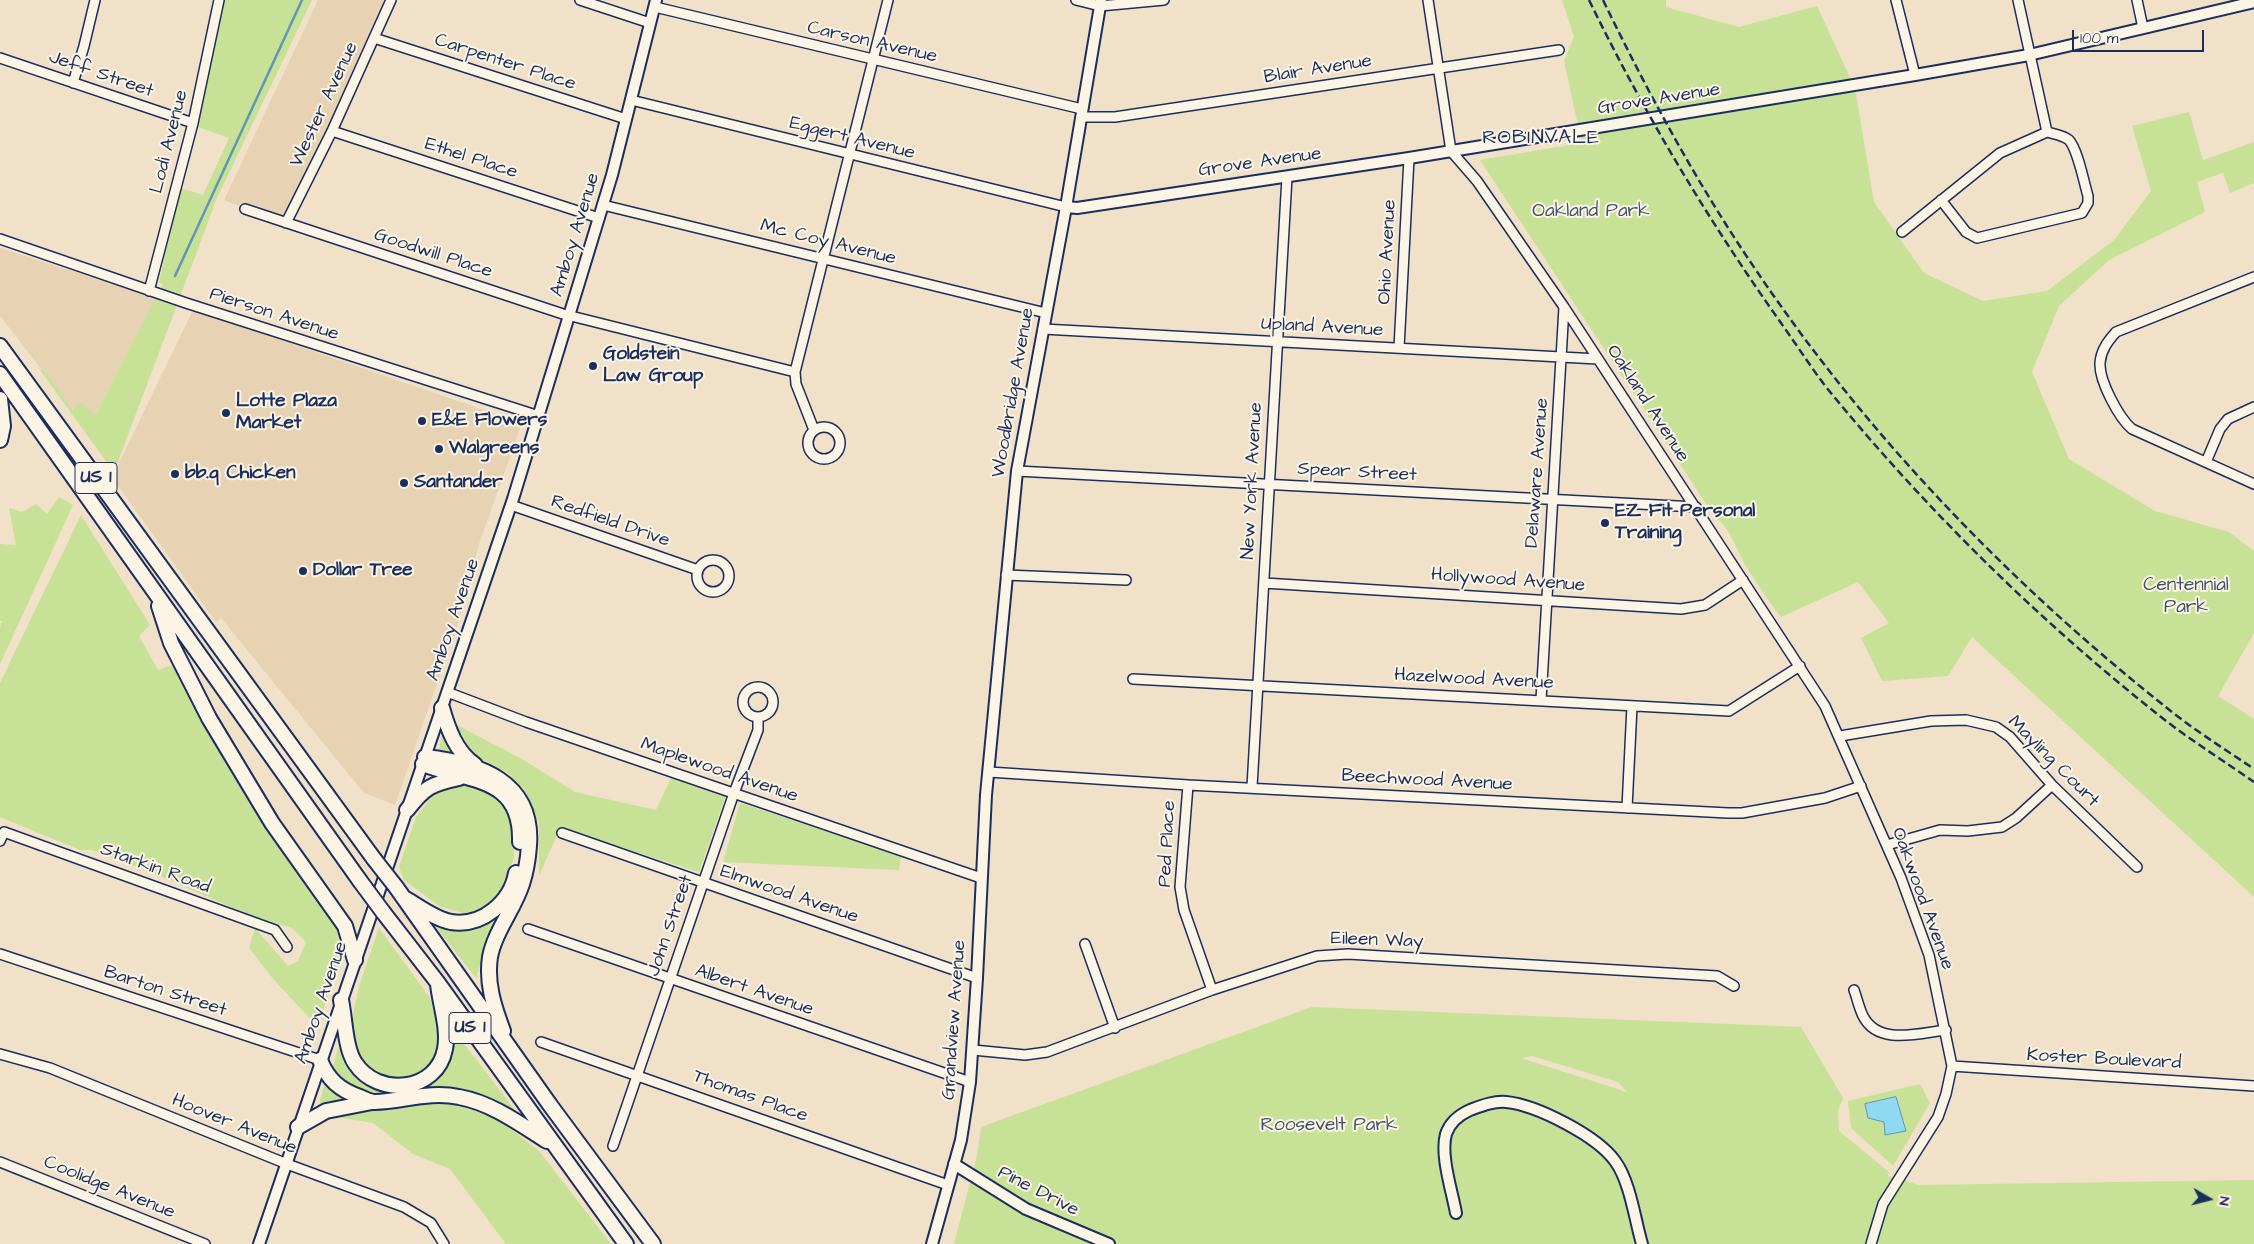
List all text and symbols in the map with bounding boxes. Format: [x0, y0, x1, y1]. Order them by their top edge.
street label: Carson Avenue [805, 17, 939, 69]
scale bar [2074, 20, 2206, 52]
text: 100 m [2080, 28, 2119, 49]
street label: Carpenter Place [432, 29, 578, 97]
street label: Wester Avenue [286, 39, 364, 171]
street label: Jeff Street [46, 46, 156, 104]
street label: Blair Avenue [1262, 50, 1374, 90]
street label: Grove Avenue [1596, 79, 1722, 121]
street label: Lodi Avenue [146, 88, 194, 196]
street label: Eggert Avenue [787, 112, 917, 166]
district label: ROBINVALE [1481, 127, 1601, 151]
street label: Ethel Place [422, 133, 520, 185]
street label: Grove Avenue [1197, 143, 1323, 183]
street label: Amboy Avenue [546, 170, 606, 300]
street label: Ohio Avenue [1374, 199, 1402, 305]
park label: Oakland Park [1532, 201, 1650, 223]
street label: Mc Coy Avenue [758, 215, 898, 271]
street label: Goodwill Place [371, 224, 495, 284]
street label: Pierson Avenue [206, 283, 342, 347]
street label: Woodbridge Avenue [988, 306, 1040, 480]
street label: Upland Avenue [1260, 313, 1384, 343]
street label: Oakland Avenue [1601, 341, 1693, 467]
place label: Goldstein Law Group [603, 344, 703, 388]
marker: Goldstein Law Group [587, 360, 599, 372]
place label: Lotte Plaza Market [236, 391, 337, 435]
street label: Delaware Avenue [1521, 397, 1555, 549]
street label: New York Avenue [1237, 402, 1269, 560]
marker: Lotte Plaza Market [220, 407, 232, 419]
place label: E&E Flowers [432, 410, 547, 432]
marker: E&E Flowers [416, 415, 428, 427]
place label: Walgreens [449, 438, 539, 460]
marker: Walgreens [433, 443, 445, 455]
street label: Spear Street [1297, 458, 1417, 488]
road number: US 1 [75, 462, 117, 493]
place label: bb.q Chicken [185, 463, 296, 485]
marker: bb.q Chicken [169, 468, 181, 480]
place label: Santander [414, 472, 503, 494]
marker: Santander [398, 477, 410, 489]
street label: Redfield Drive [548, 491, 672, 553]
place label: EZ Fit Personal Training [1615, 501, 1755, 545]
marker: EZ Fit Personal Training [1599, 517, 1611, 529]
street label: Amboy Avenue [422, 556, 486, 684]
place label: Dollar Tree [313, 560, 413, 582]
street label: Hollywood Avenue [1430, 564, 1586, 598]
marker: Dollar Tree [297, 565, 309, 577]
park label: Centennial Park [2143, 575, 2229, 619]
street label: Hazelwood Avenue [1394, 664, 1554, 696]
street label: Mayling Court [2002, 711, 2104, 813]
street label: Maplewood Avenue [637, 733, 801, 809]
street label: Beechwood Avenue [1341, 765, 1513, 797]
street label: Ped Place [1154, 800, 1182, 888]
street label: Oakwood Avenue [1886, 825, 1958, 973]
street label: Starkin Road [97, 839, 213, 899]
street label: Elmwood Avenue [717, 861, 861, 929]
street label: John Street [643, 872, 699, 980]
street label: Eileen Way [1330, 928, 1424, 954]
street label: Amboy Avenue [290, 939, 354, 1067]
street label: Grandview Avenue [938, 939, 972, 1101]
street label: Albert Avenue [692, 960, 816, 1022]
street label: Barton Street [101, 961, 229, 1023]
road number: US 1 [449, 1012, 491, 1044]
street label: Koster Boulevard [2026, 1045, 2182, 1075]
street label: Thomas Place [689, 1066, 811, 1128]
street label: Hoover Avenue [168, 1090, 300, 1160]
park label: Roosevelt Park [1260, 1115, 1398, 1137]
street label: Coolidge Avenue [40, 1151, 178, 1225]
street label: Pine Drive [994, 1162, 1082, 1222]
north arrow [2184, 1174, 2234, 1224]
text: N [2213, 1195, 2234, 1207]

